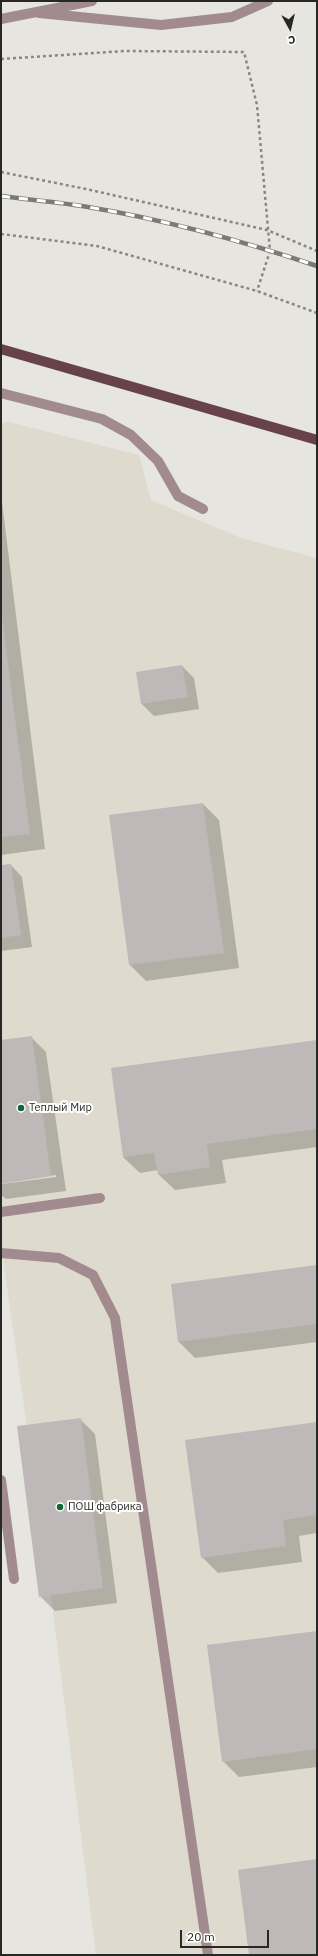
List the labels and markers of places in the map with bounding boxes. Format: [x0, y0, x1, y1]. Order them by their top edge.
place label: Теплый Мир [29, 1101, 92, 1115]
marker: Теплый Мир [16, 1103, 26, 1113]
place label: ПОШ фабрика [68, 1500, 142, 1514]
marker: ПОШ фабрика [55, 1502, 65, 1512]

